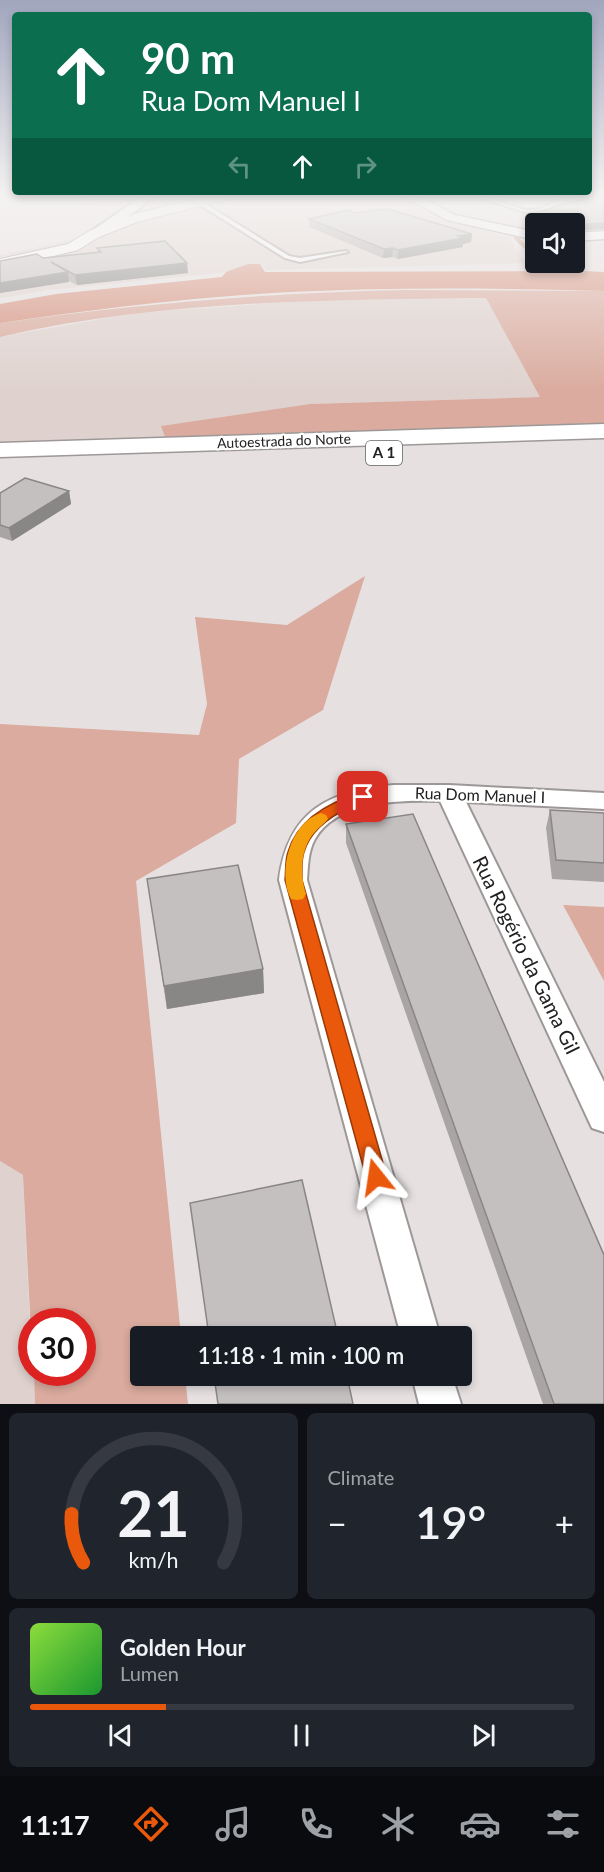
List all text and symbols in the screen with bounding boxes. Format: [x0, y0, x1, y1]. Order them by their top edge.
text: 90 m [141, 33, 235, 83]
icon: ahead [42, 36, 120, 114]
text: Rua Dom Manuel I [141, 84, 361, 117]
icon: left [223, 150, 256, 183]
icon: ahead [286, 150, 319, 183]
icon: right [349, 150, 382, 183]
map controls [525, 213, 585, 273]
button: sound [525, 213, 585, 273]
street label: Autoestrada do Norte [217, 430, 351, 451]
road number: A 1 [366, 441, 402, 465]
pin [337, 771, 388, 822]
icon: arrive [346, 780, 379, 813]
street label: Rua Dom Manuel I [415, 783, 545, 806]
street label: Rua Rogério da Gama Gil [469, 852, 585, 1057]
position arrow [344, 1145, 408, 1209]
speed limit sign: 30 [18, 1308, 96, 1386]
text: 11:18 · 1 min · 100 m [198, 1342, 404, 1369]
text: Climate [328, 1465, 394, 1489]
text: 21 [117, 1475, 189, 1550]
text: 19° [415, 1495, 486, 1549]
text: − [328, 1503, 347, 1543]
text: + [555, 1503, 574, 1543]
text: km/h [128, 1547, 178, 1573]
text: Golden Hour [120, 1634, 246, 1661]
text: Lumen [120, 1661, 179, 1685]
icon: previous [104, 1719, 137, 1752]
icon: pause [285, 1719, 318, 1752]
icon: next [467, 1719, 500, 1752]
icon: directions [130, 1803, 172, 1845]
icon: music [212, 1803, 254, 1845]
icon: phone [295, 1803, 337, 1845]
icon: climate [377, 1803, 419, 1845]
icon: car [459, 1803, 501, 1845]
icon: filters [542, 1803, 584, 1845]
text: 11:17 [20, 1808, 90, 1841]

